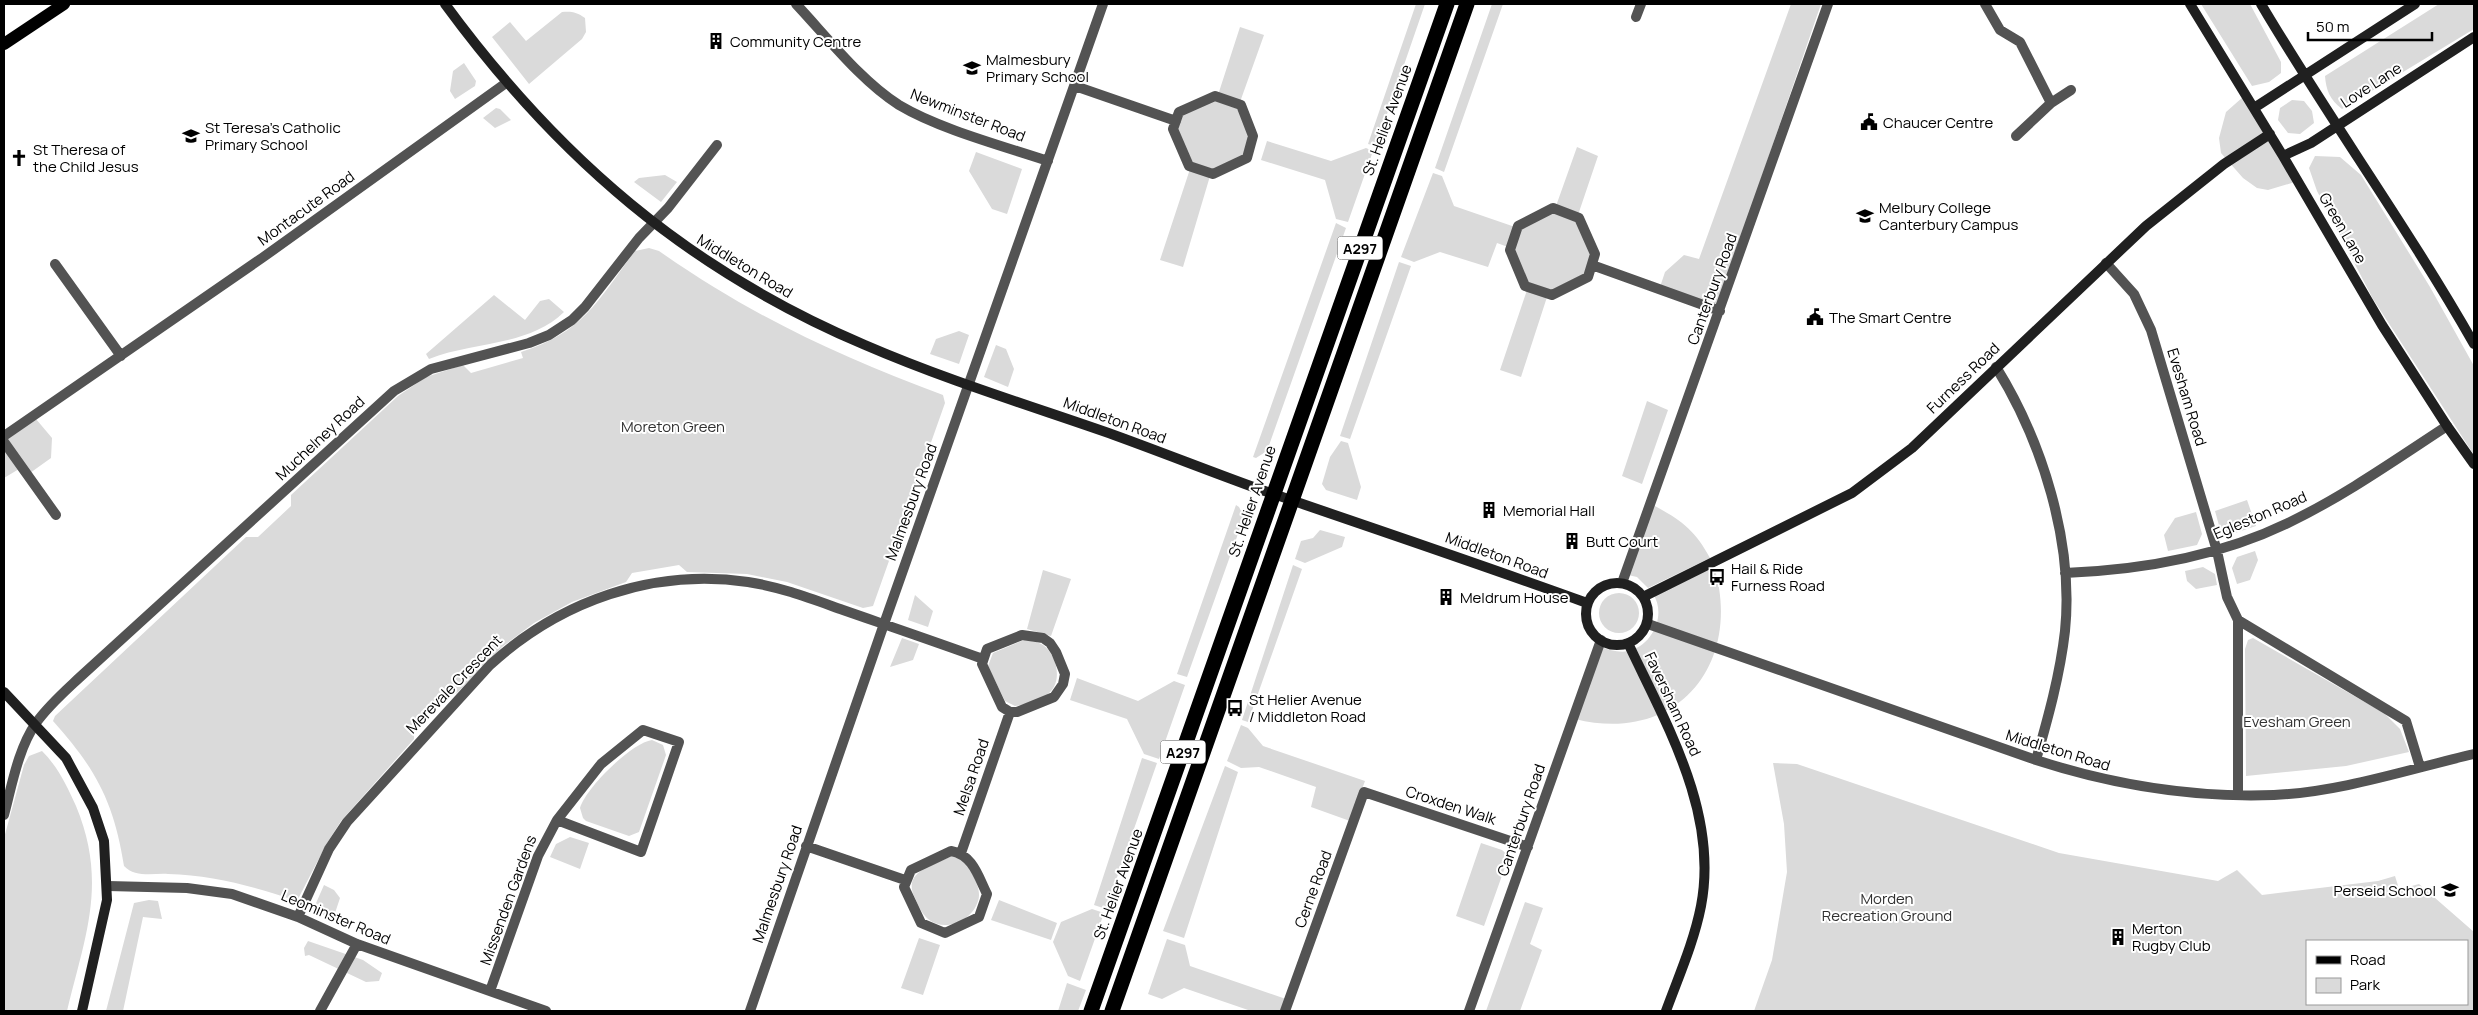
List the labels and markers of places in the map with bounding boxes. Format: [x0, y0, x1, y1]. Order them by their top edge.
building icon: Community Centre [706, 31, 726, 51]
place label: Community Centre [730, 31, 862, 52]
place label: Malmesbury Primary School [986, 49, 1089, 87]
school or university icon: Malmesbury Primary School [962, 58, 982, 78]
public building icon: Chaucer Centre [1859, 112, 1879, 132]
place label: Chaucer Centre [1883, 112, 1994, 133]
place label: St Teresa's Catholic Primary School [205, 117, 341, 155]
school or university icon: St Teresa's Catholic Primary School [181, 126, 201, 146]
place label: St Theresa of the Child Jesus [33, 139, 139, 177]
church icon: St Theresa of the Child Jesus [9, 148, 29, 168]
place label: Melbury College Canterbury Campus [1879, 197, 2018, 235]
school or university icon: Melbury College Canterbury Campus [1855, 206, 1875, 226]
public building icon: The Smart Centre [1805, 307, 1825, 327]
place label: The Smart Centre [1829, 307, 1952, 328]
building icon: Memorial Hall [1479, 500, 1499, 520]
place label: Memorial Hall [1503, 500, 1595, 521]
building icon: Butt Court [1562, 531, 1582, 551]
place label: Butt Court [1586, 531, 1658, 552]
place label: Hail & Ride Furness Road [1731, 558, 1825, 596]
bus stop icon: Hail & Ride Furness Road [1707, 567, 1727, 587]
building icon: Meldrum House [1436, 587, 1456, 607]
place label: Meldrum House [1460, 587, 1569, 608]
place label: St Helier Avenue / Middleton Road [1249, 689, 1366, 727]
bus stop icon: St Helier Avenue / Middleton Road [1225, 698, 1245, 718]
place label: Perseid School [2333, 880, 2436, 901]
school or university icon: Perseid School [2440, 880, 2460, 900]
place label: Merton Rugby Club [2132, 918, 2211, 956]
building icon: Merton Rugby Club [2108, 927, 2128, 947]

